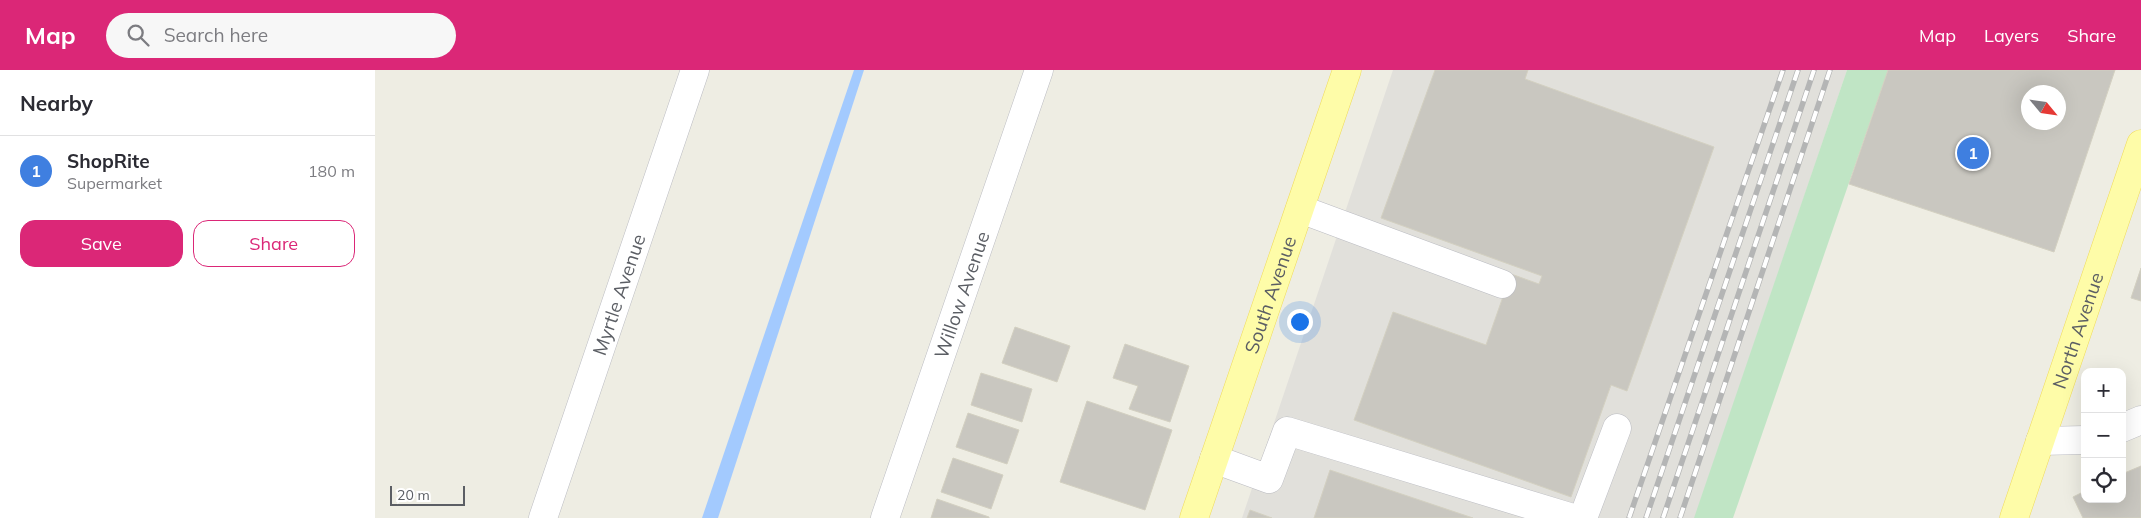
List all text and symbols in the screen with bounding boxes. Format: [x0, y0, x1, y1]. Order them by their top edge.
search box [106, 13, 456, 58]
text: Map [25, 20, 76, 50]
icon: search [124, 21, 152, 49]
text: Search here [164, 23, 268, 47]
text: Map [1919, 24, 1956, 47]
text: Layers [1984, 24, 2039, 47]
text: Share [2067, 24, 2116, 47]
north arrow [2021, 85, 2066, 130]
text: Nearby [20, 90, 93, 116]
pin: 1 [1957, 134, 1989, 172]
text: ShopRite [67, 149, 150, 173]
text: 1 [31, 161, 41, 181]
text: 180 m [308, 161, 355, 181]
text: Supermarket [67, 173, 162, 193]
button: Save [20, 220, 183, 267]
button: Share [193, 220, 355, 267]
street label: Willow Avenue [929, 228, 995, 362]
street label: Myrtle Avenue [587, 231, 651, 358]
street label: South Avenue [1239, 233, 1301, 357]
street label: North Avenue [2047, 269, 2109, 392]
your location [1287, 309, 1313, 335]
map controls [2081, 368, 2126, 503]
button: + [2081, 368, 2126, 413]
button: − [2081, 413, 2126, 458]
button: locate [2081, 458, 2126, 503]
scale bar [390, 483, 465, 506]
text: 20 m [397, 486, 430, 504]

